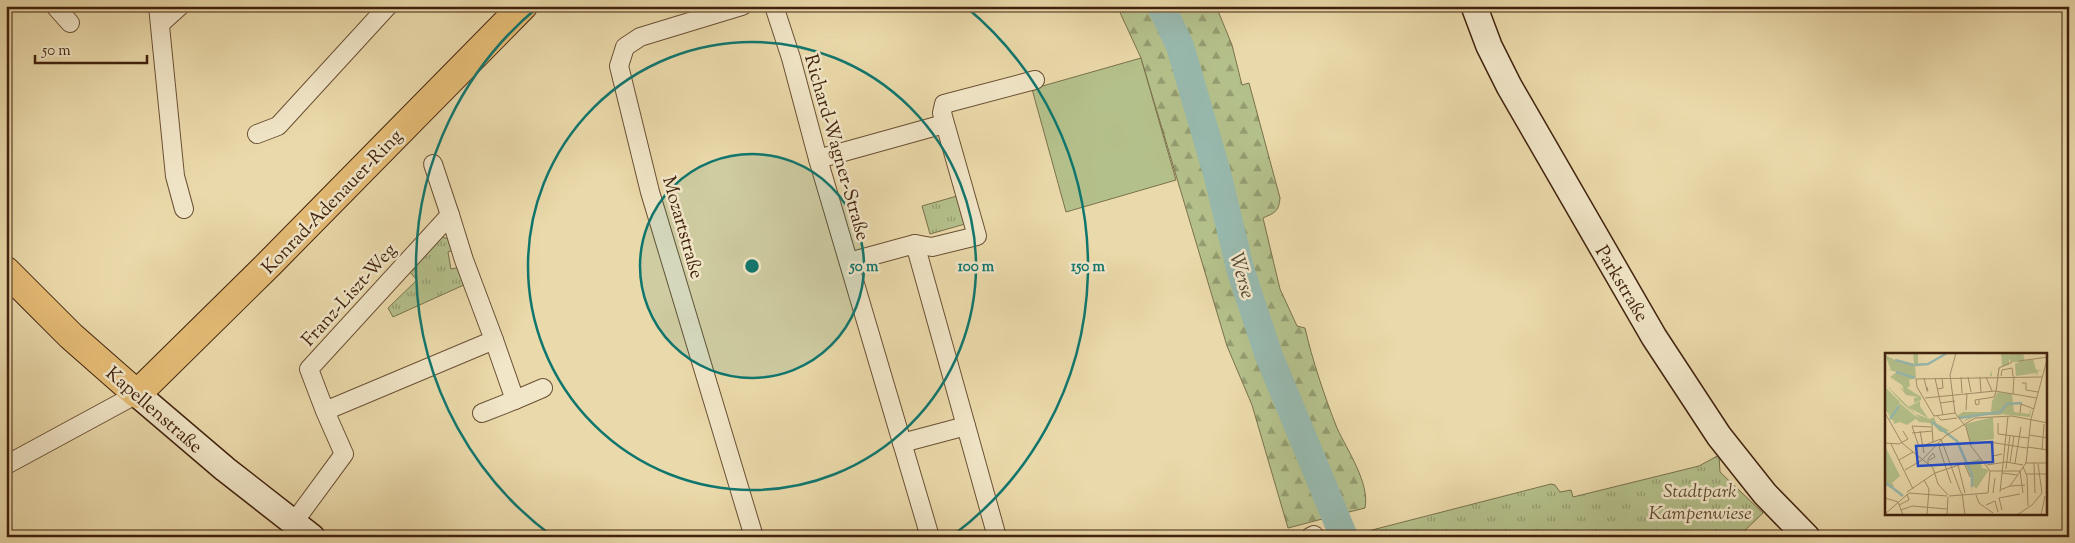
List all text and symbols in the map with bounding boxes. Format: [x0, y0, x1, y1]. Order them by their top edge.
scale bar [35, 32, 148, 64]
text: 50 m [41, 41, 71, 62]
street label: Richard-Wagner-Straße [796, 51, 875, 244]
street label: Konrad-Adenauer-Ring [256, 124, 409, 281]
street label: Mozartstraße [654, 173, 709, 282]
street label: Franz-Liszt-Weg [296, 238, 404, 353]
street label: Parkstraße [1587, 241, 1654, 328]
water label: Werse [1220, 249, 1261, 302]
centre of rings [743, 257, 761, 275]
text: 50 m [849, 257, 879, 278]
text: 100 m [958, 257, 995, 278]
text: 150 m [1071, 257, 1105, 278]
inset map [1885, 353, 2048, 516]
street label: Kapellenstraße [99, 361, 208, 461]
park label: Stadtpark Kampenwiese [1648, 479, 1752, 528]

